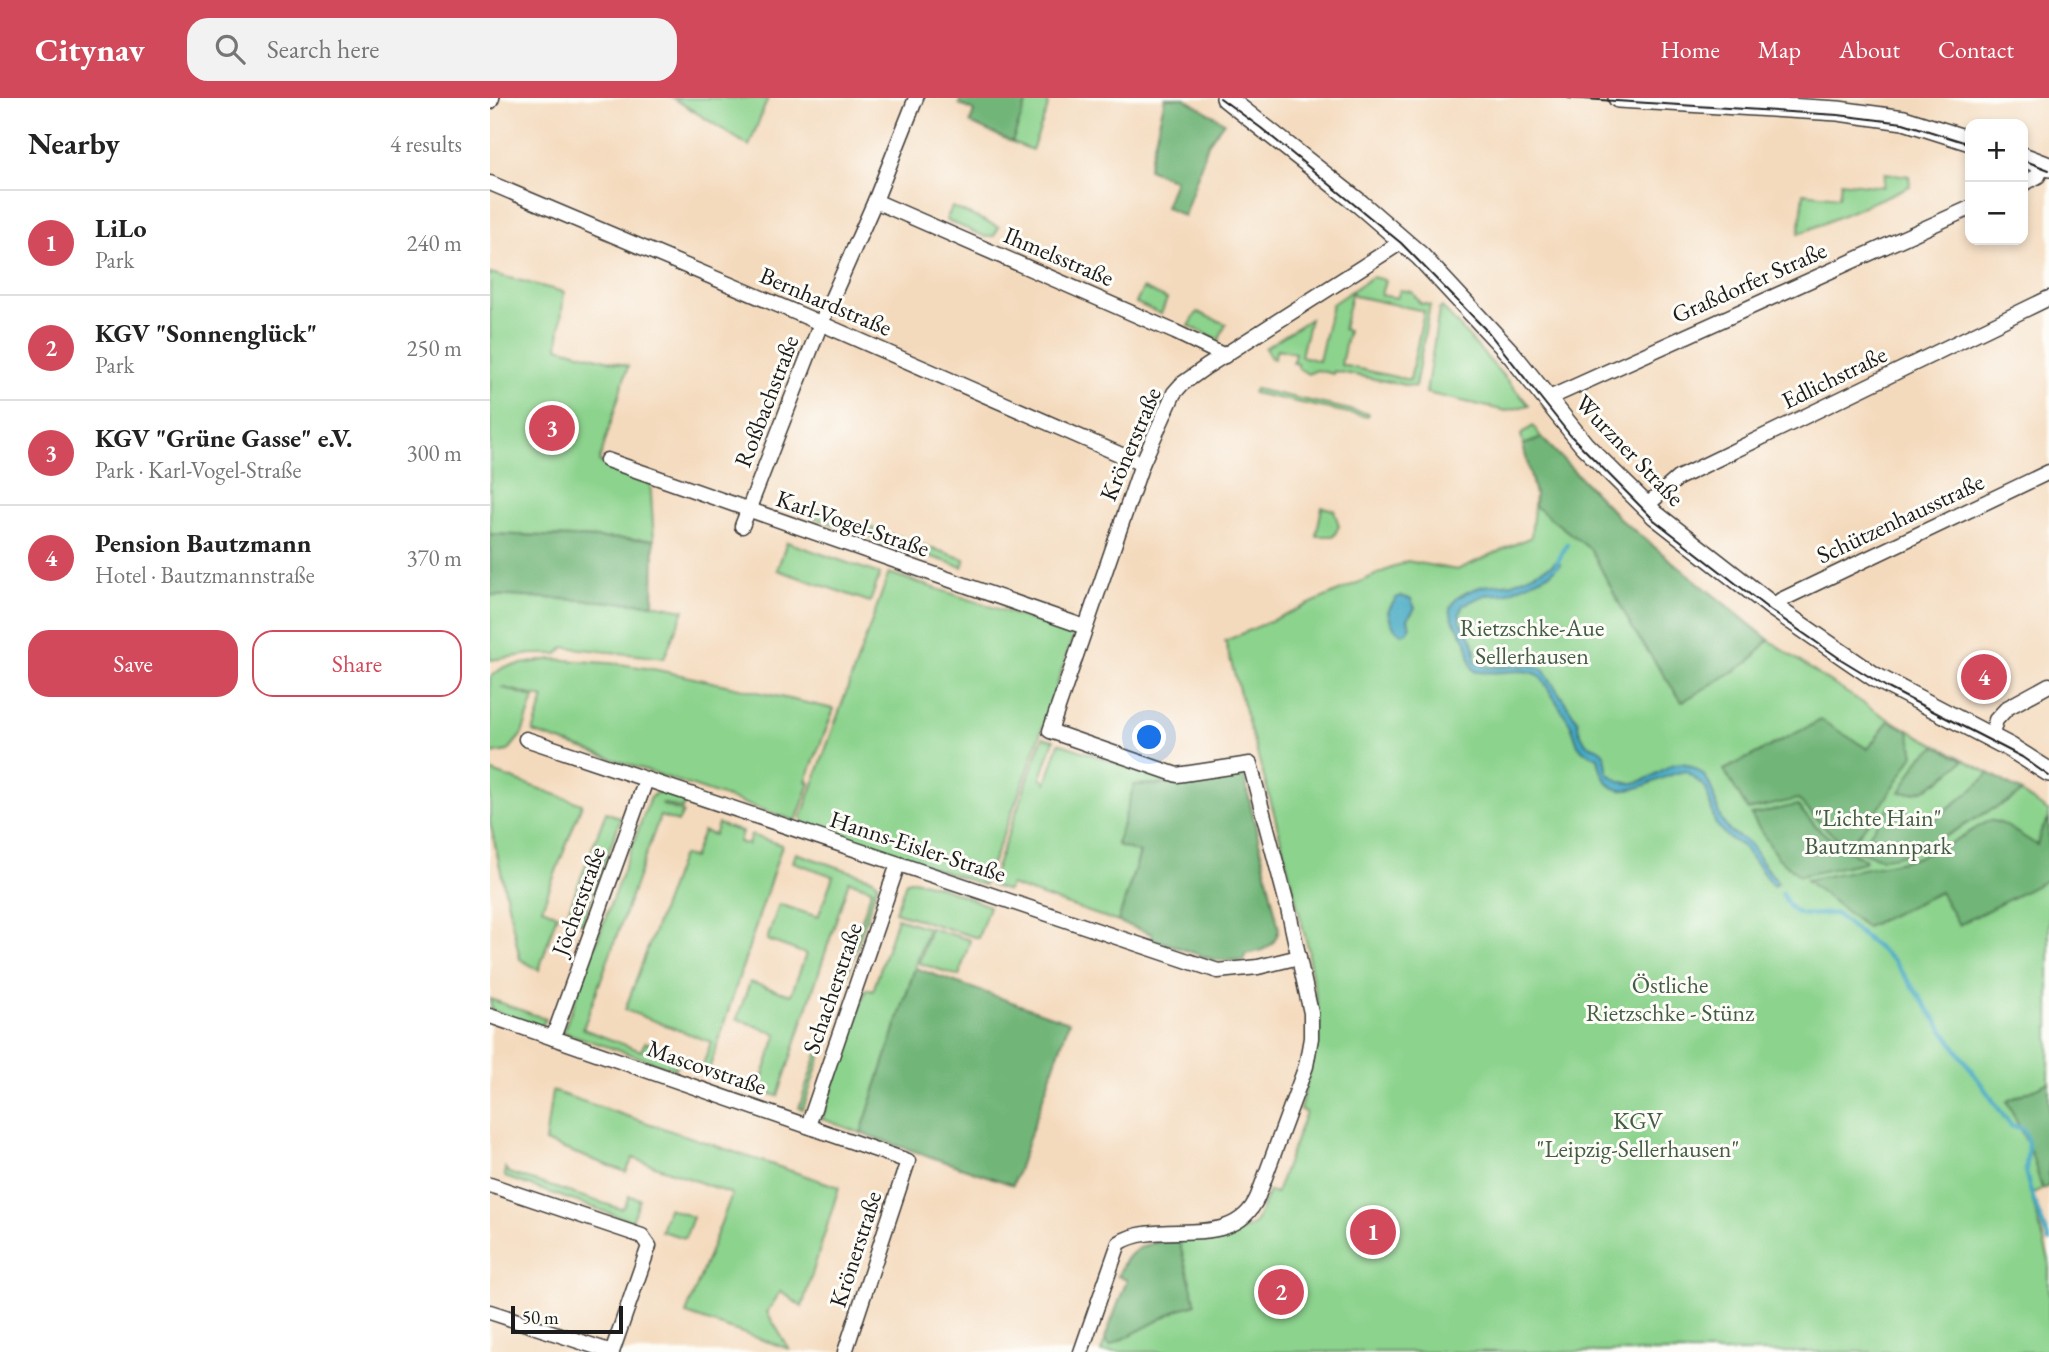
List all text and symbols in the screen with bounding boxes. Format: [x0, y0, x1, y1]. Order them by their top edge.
search box [187, 18, 677, 81]
text: Citynav [35, 28, 145, 71]
icon: search [211, 30, 249, 68]
text: Search here [267, 32, 379, 66]
text: Home [1660, 34, 1720, 65]
text: Map [1758, 34, 1801, 65]
text: About [1839, 34, 1900, 65]
text: Contact [1938, 34, 2014, 65]
map controls [1965, 119, 2028, 245]
button: + [1965, 119, 2028, 182]
text: Nearby [28, 124, 120, 163]
text: 4 results [390, 129, 462, 159]
button: − [1965, 182, 2028, 245]
text: LiLo [95, 211, 147, 245]
street label: Ihmelsstraße [999, 219, 1119, 293]
text: 1 [45, 228, 57, 258]
text: 240 m [406, 228, 462, 258]
street label: Graßdorfer Straße [1667, 234, 1831, 330]
text: Park [95, 245, 134, 275]
street label: Bernhardstraße [755, 259, 897, 343]
text: KGV "Sonnenglück" [95, 316, 317, 350]
street label: Roßbachstraße [727, 331, 805, 471]
text: 2 [45, 333, 57, 363]
text: 250 m [406, 333, 462, 363]
street label: Edlichstraße [1776, 338, 1892, 416]
text: Park [95, 350, 134, 380]
street label: Krönerstraße [1092, 382, 1168, 506]
street label: Wurzner Straße [1569, 387, 1691, 513]
pin: 3 [529, 402, 575, 454]
text: KGV "Grüne Gasse" e.V. [95, 421, 352, 455]
text: 3 [45, 438, 57, 468]
text: 300 m [406, 438, 462, 468]
text: Park · Karl-Vogel-Straße [95, 455, 301, 485]
street label: Schützenhausstraße [1811, 466, 1989, 570]
street label: Karl-Vogel-Straße [772, 482, 934, 564]
text: Pension Bautzmann [95, 526, 311, 560]
text: 4 [45, 543, 57, 573]
text: 370 m [406, 543, 462, 573]
text: Hotel · Bautzmannstraße [95, 560, 315, 590]
park label: Rietzschke-Aue Sellerhausen [1460, 612, 1604, 671]
button: Save [28, 630, 238, 697]
button: Share [252, 630, 462, 697]
pin: 4 [1961, 651, 2007, 703]
your location [1132, 720, 1166, 754]
park label: "Lichte Hain" Bautzmannpark [1804, 802, 1952, 861]
street label: Hanns-Eisler-Straße [826, 803, 1010, 889]
street label: Jöcherstraße [543, 842, 612, 962]
street label: Schacherstraße [795, 918, 869, 1058]
park label: Östliche Rietzschke - Stünz [1586, 969, 1754, 1028]
street label: Mascovstraße [643, 1032, 771, 1102]
park label: KGV "Leipzig-Sellerhausen" [1537, 1105, 1739, 1164]
street label: Krönerstraße [822, 1187, 888, 1311]
pin: 1 [1350, 1206, 1396, 1258]
pin: 2 [1258, 1266, 1304, 1318]
scale bar [511, 1303, 623, 1335]
text: 50 m [522, 1305, 559, 1330]

